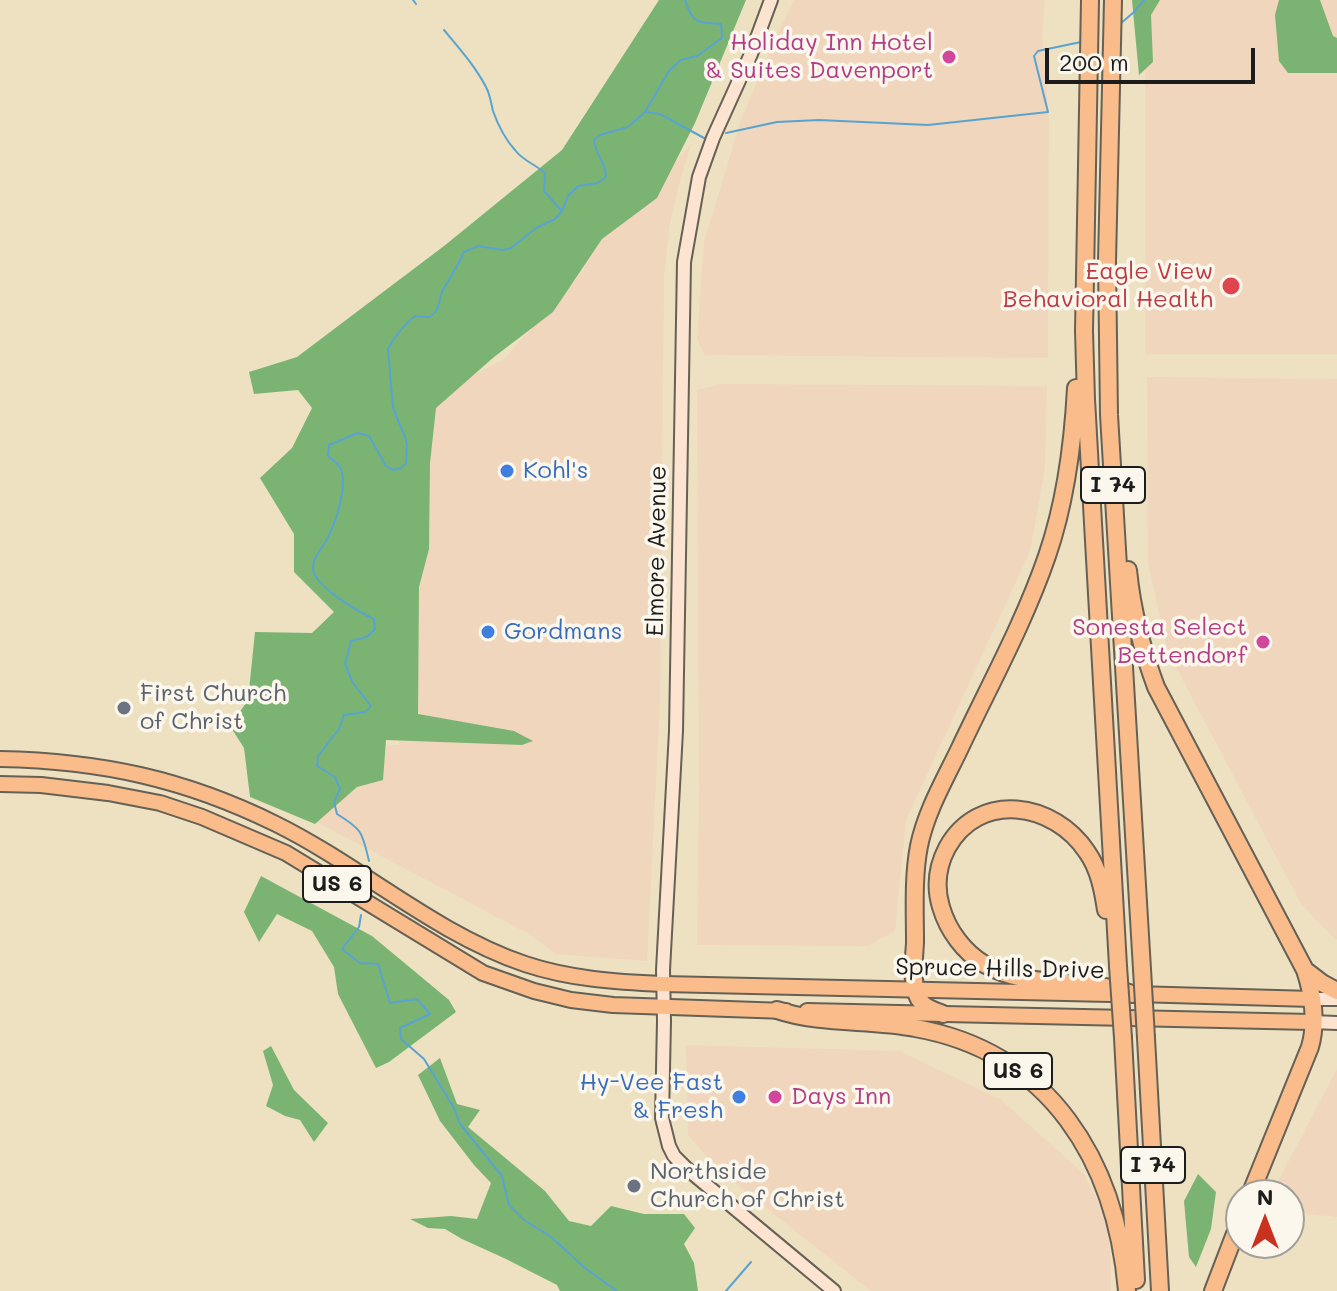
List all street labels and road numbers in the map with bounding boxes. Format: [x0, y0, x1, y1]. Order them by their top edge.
street label: Elmore Avenue [641, 465, 673, 637]
road number: I 74 [1081, 467, 1145, 503]
road number: US 6 [303, 866, 371, 902]
street label: Spruce Hills Drive [895, 953, 1105, 985]
road number: US 6 [984, 1053, 1052, 1089]
road number: I 74 [1121, 1147, 1185, 1183]

